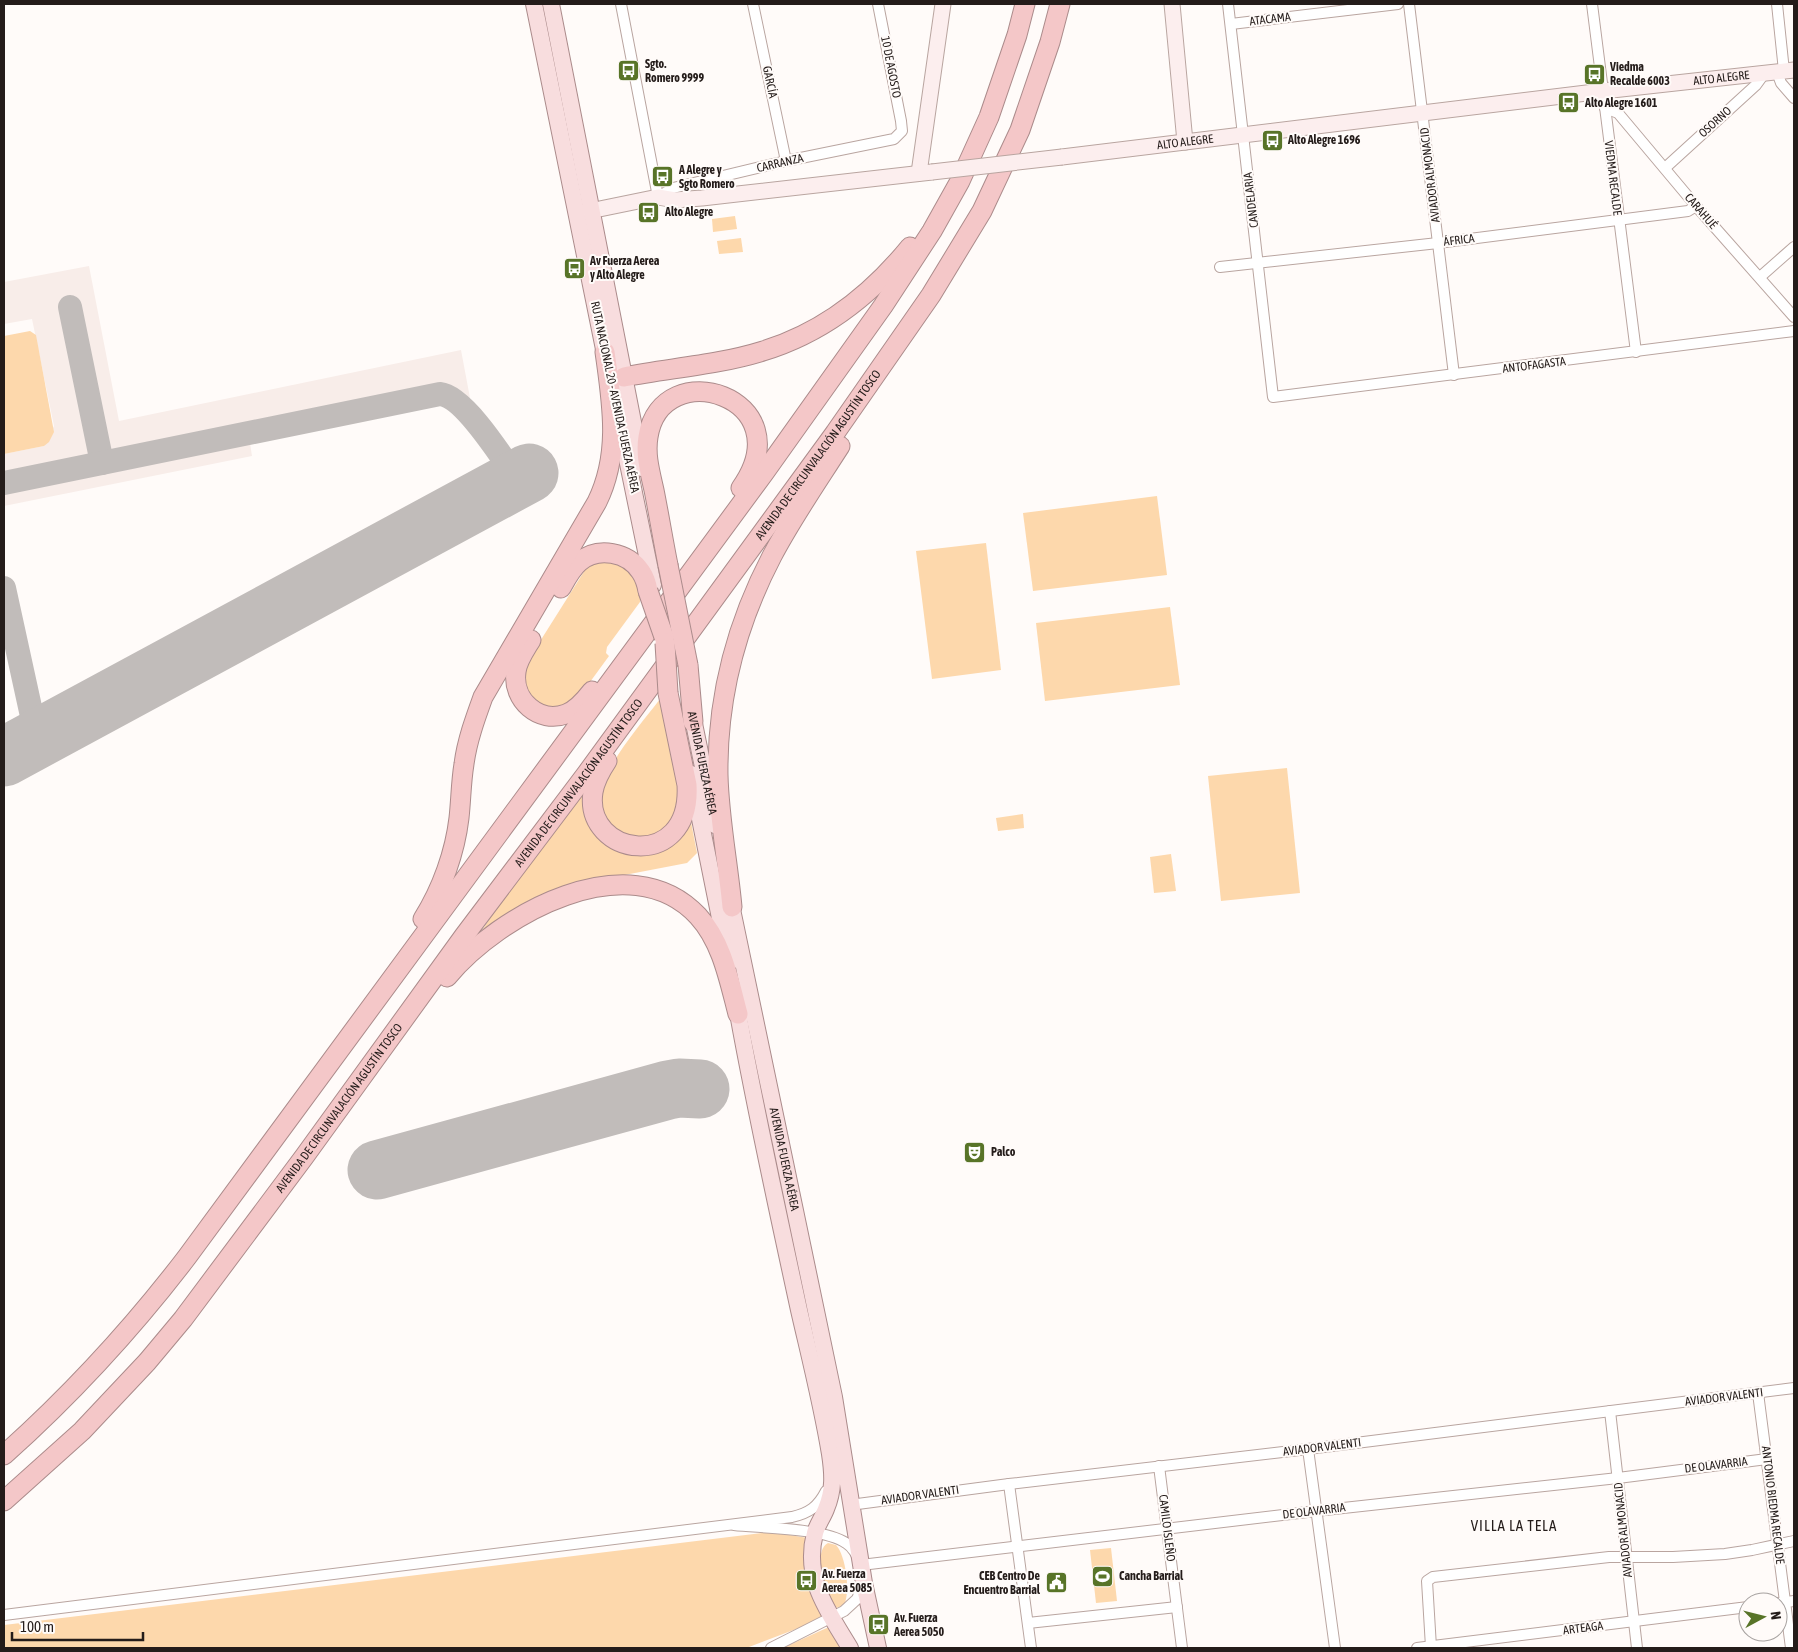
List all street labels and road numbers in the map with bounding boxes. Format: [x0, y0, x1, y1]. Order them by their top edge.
street label: ATACAMA [1249, 10, 1291, 28]
street label: 10 DE AGOSTO [878, 35, 904, 99]
street label: GARCÍA [760, 65, 780, 99]
street label: ALTO ALEGRE [1693, 68, 1750, 88]
street label: OSORNO [1696, 104, 1734, 140]
street label: AVIADOR ALMONACID [1417, 126, 1443, 223]
street label: ALTO ALEGRE [1156, 132, 1214, 152]
street label: VIEDMA RECALDE [1601, 140, 1625, 216]
street label: CARRANZA [755, 151, 805, 175]
street label: CANDELARIA [1241, 171, 1261, 228]
street label: CARAHUÉ [1682, 190, 1720, 232]
street label: ÁFRICA [1443, 231, 1475, 249]
street label: RUTA NACIONAL 20 - AVENIDA FUERZA AÉREA [588, 300, 642, 494]
street label: ANTOFAGASTA [1502, 354, 1566, 376]
street label: AVENIDA DE CIRCUNVALACIÓN AGUSTÍN TOSCO [752, 367, 884, 543]
street label: AVENIDA DE CIRCUNVALACIÓN AGUSTÍN TOSCO [512, 696, 646, 870]
street label: AVENIDA FUERZA AÉREA [685, 710, 720, 816]
street label: AVENIDA DE CIRCUNVALACIÓN AGUSTÍN TOSCO [273, 1021, 405, 1195]
street label: AVENIDA FUERZA AÉREA [767, 1106, 802, 1212]
street label: AVIADOR VALENTI [1684, 1385, 1764, 1409]
street label: AVIADOR VALENTI [1282, 1435, 1362, 1459]
street label: ANTONIO BIEDMA RECALDE [1759, 1445, 1787, 1565]
street label: DE OLAVARRIA [1684, 1454, 1748, 1476]
street label: AVIADOR ALMONACID [1611, 1481, 1635, 1578]
street label: AVIADOR VALENTI [880, 1483, 960, 1507]
street label: CAMILO ISLEÑO [1156, 1494, 1178, 1562]
street label: DE OLAVARRIA [1282, 1500, 1346, 1522]
street label: ARTEAGA [1562, 1619, 1604, 1637]

